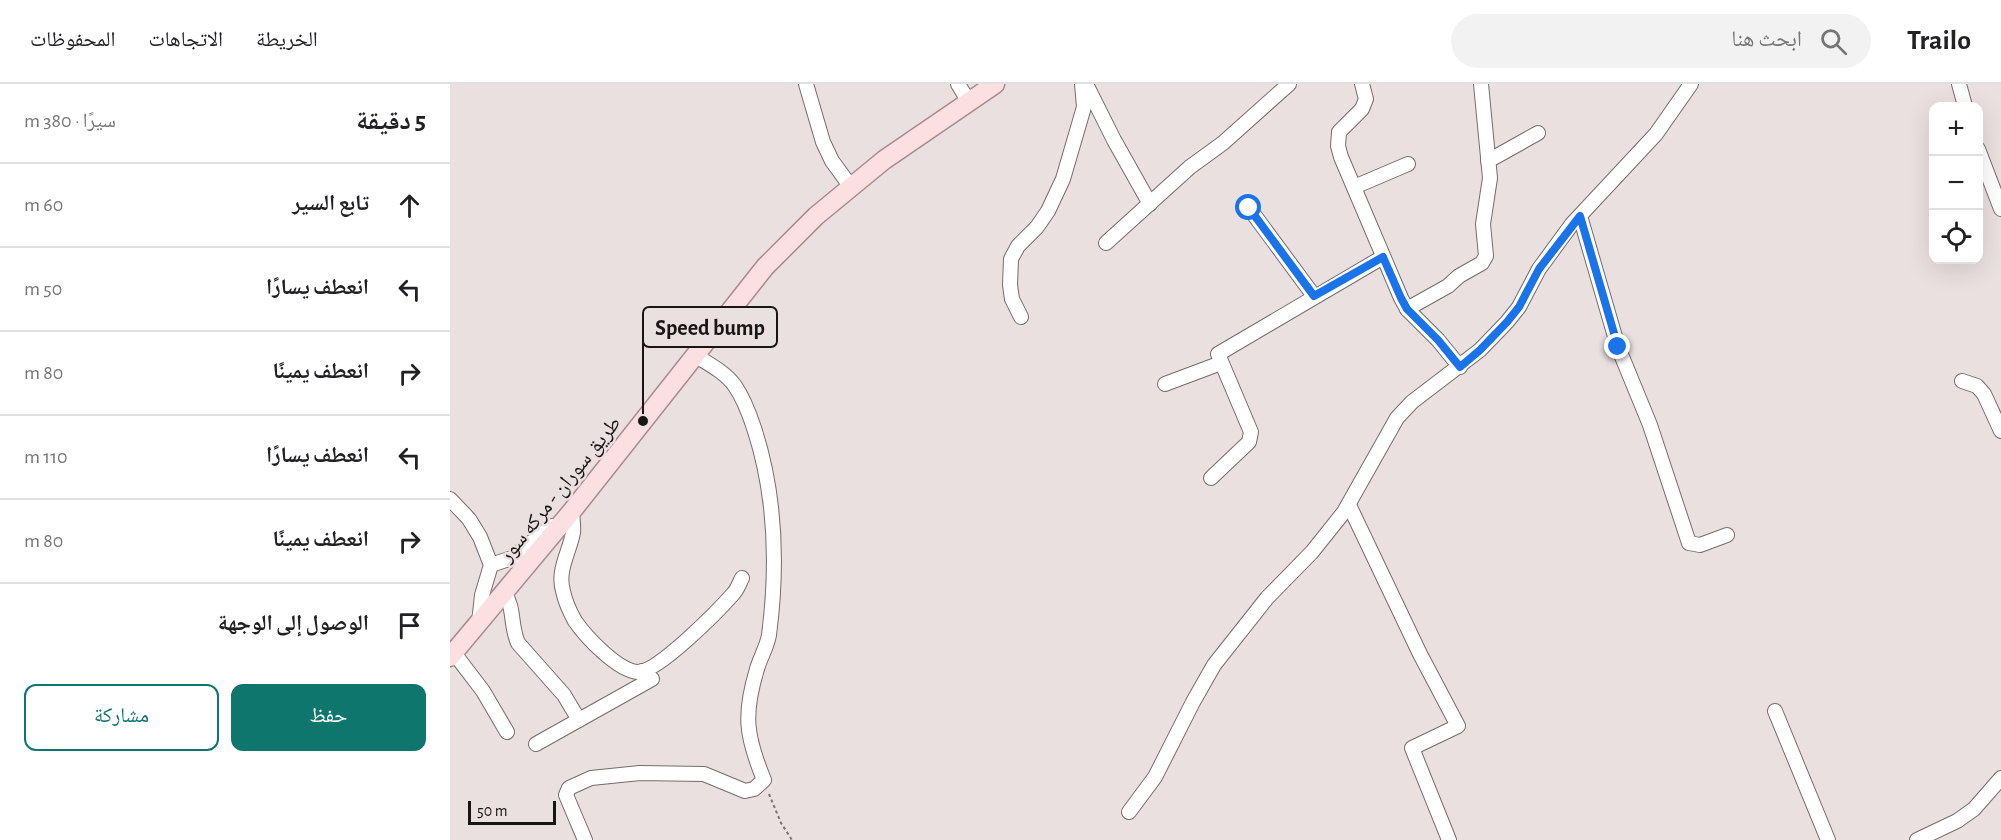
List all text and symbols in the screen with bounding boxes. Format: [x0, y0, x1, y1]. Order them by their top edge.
search box [1451, 14, 1871, 68]
icon: search [1817, 25, 1850, 58]
text: Trailo [1907, 27, 1971, 55]
text: ابحث هنا [1731, 28, 1802, 50]
text: المحفوظات [30, 29, 115, 50]
text: الاتجاهات [148, 29, 223, 50]
text: الخريطة [256, 29, 318, 50]
map controls [1929, 102, 1983, 264]
button: + [1929, 102, 1983, 156]
text: 5 دقيقة [356, 108, 426, 134]
text: سيرًا · 380 m [24, 111, 116, 131]
button: − [1929, 156, 1983, 210]
icon: ahead [393, 189, 426, 222]
text: تابع السير [292, 192, 369, 214]
route start [1235, 194, 1261, 220]
text: 60 m [24, 195, 63, 215]
button: locate [1929, 210, 1983, 264]
icon: left [393, 273, 426, 306]
text: انعطف يسارًا [266, 276, 369, 298]
text: 50 m [24, 279, 62, 299]
callout: Speed bump [643, 307, 777, 347]
text: Speed bump [655, 317, 765, 339]
route end [1604, 333, 1630, 359]
icon: right [393, 357, 426, 390]
text: انعطف يمينًا [272, 360, 369, 382]
text: 80 m [24, 363, 63, 383]
street label: طريق سوران - مركه سور [494, 412, 626, 568]
icon: left [393, 441, 426, 474]
text: انعطف يسارًا [266, 444, 369, 466]
text: 110 m [24, 447, 68, 467]
icon: right [393, 525, 426, 558]
text: انعطف يمينًا [272, 528, 369, 550]
text: 80 m [24, 531, 63, 551]
icon: arrive [393, 609, 426, 642]
text: الوصول إلى الوجهة [218, 612, 369, 634]
button: مشاركة [24, 684, 219, 751]
button: حفظ [231, 684, 426, 751]
scale bar [468, 798, 556, 826]
text: 50 m [477, 803, 508, 819]

